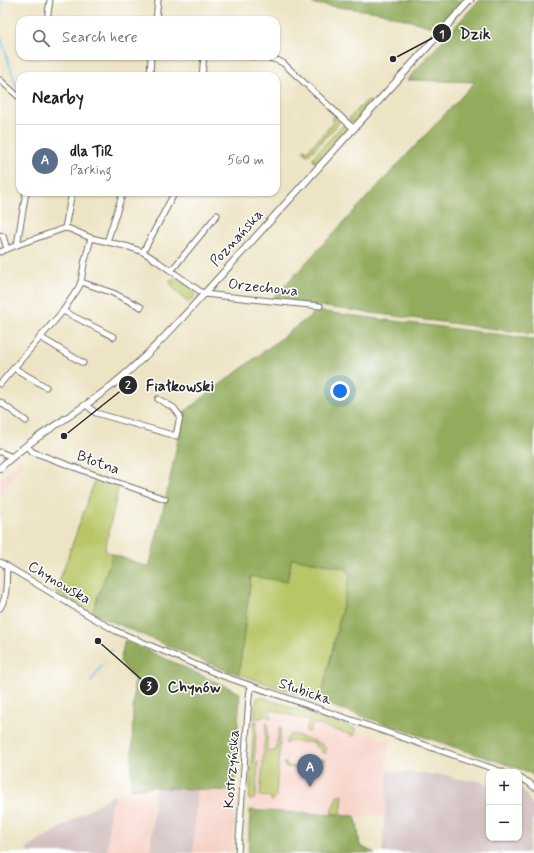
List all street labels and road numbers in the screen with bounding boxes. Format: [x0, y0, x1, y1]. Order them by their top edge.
street label: Poznańska [206, 205, 268, 271]
street label: Orzechowa [227, 274, 299, 302]
street label: Błotna [74, 446, 122, 480]
street label: Chynowska [24, 556, 94, 610]
street label: Słubicka [276, 674, 335, 711]
street label: Kostrzyńska [219, 729, 245, 809]

